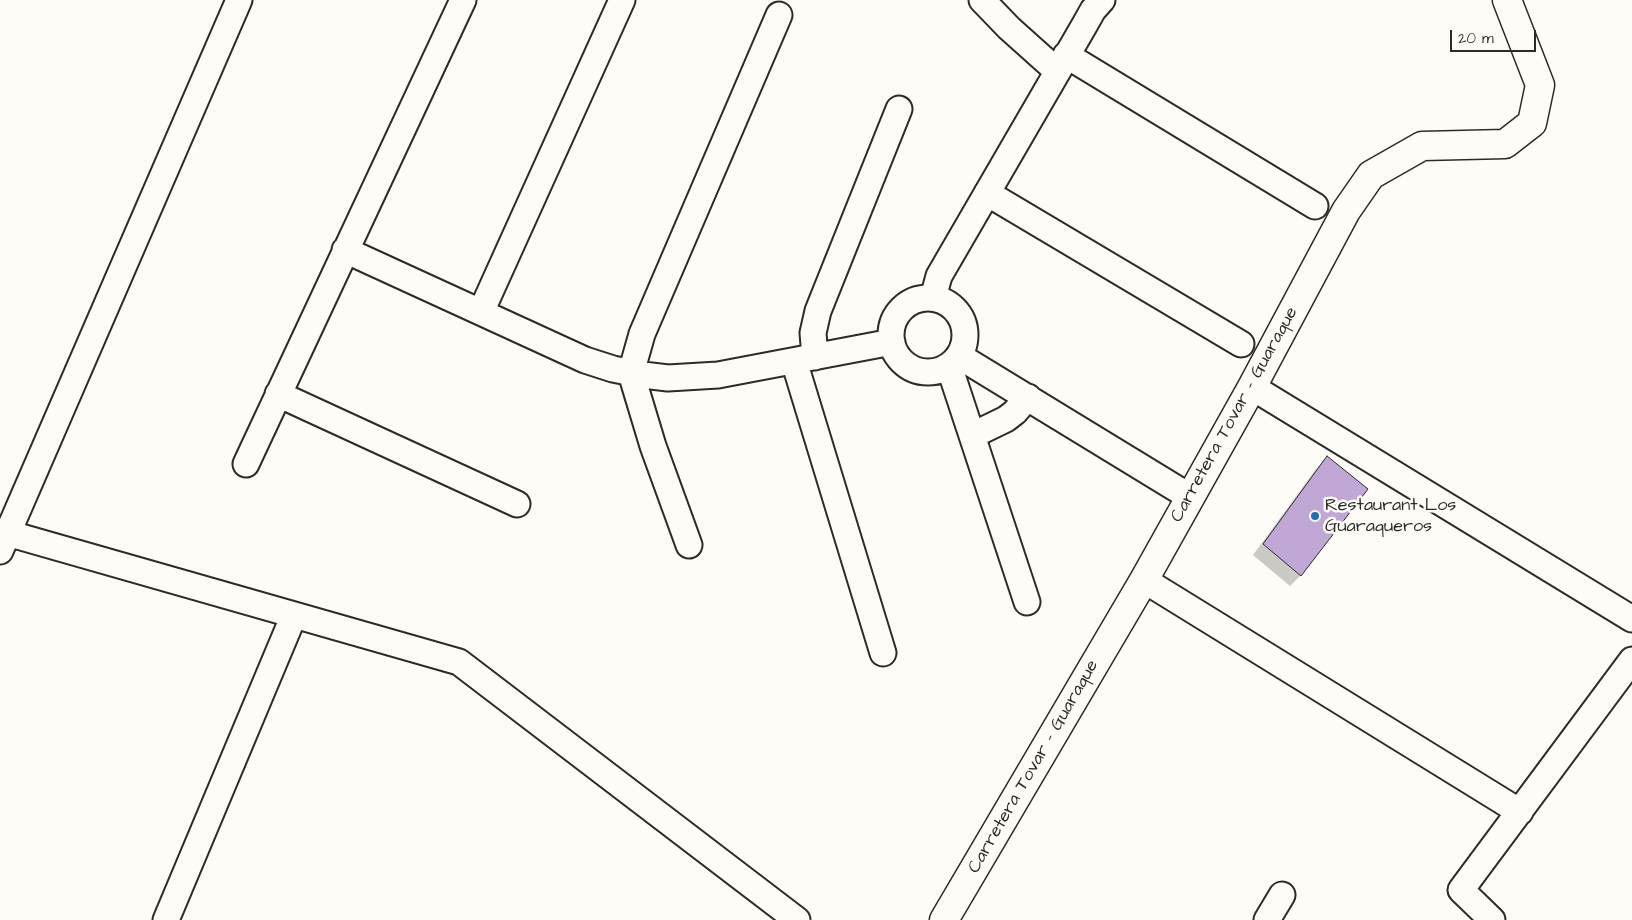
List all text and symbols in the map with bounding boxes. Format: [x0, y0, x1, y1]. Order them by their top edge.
scale bar [1452, 20, 1538, 52]
text: 20 m [1458, 28, 1494, 49]
street label: Carretera Tovar - Guaraque [1167, 304, 1303, 526]
place label: Restaurant Los Guaraqueros [1325, 495, 1456, 538]
marker: Restaurant Los Guaraqueros [1309, 510, 1321, 522]
street label: Carretera Tovar - Guaraque [964, 657, 1104, 877]

